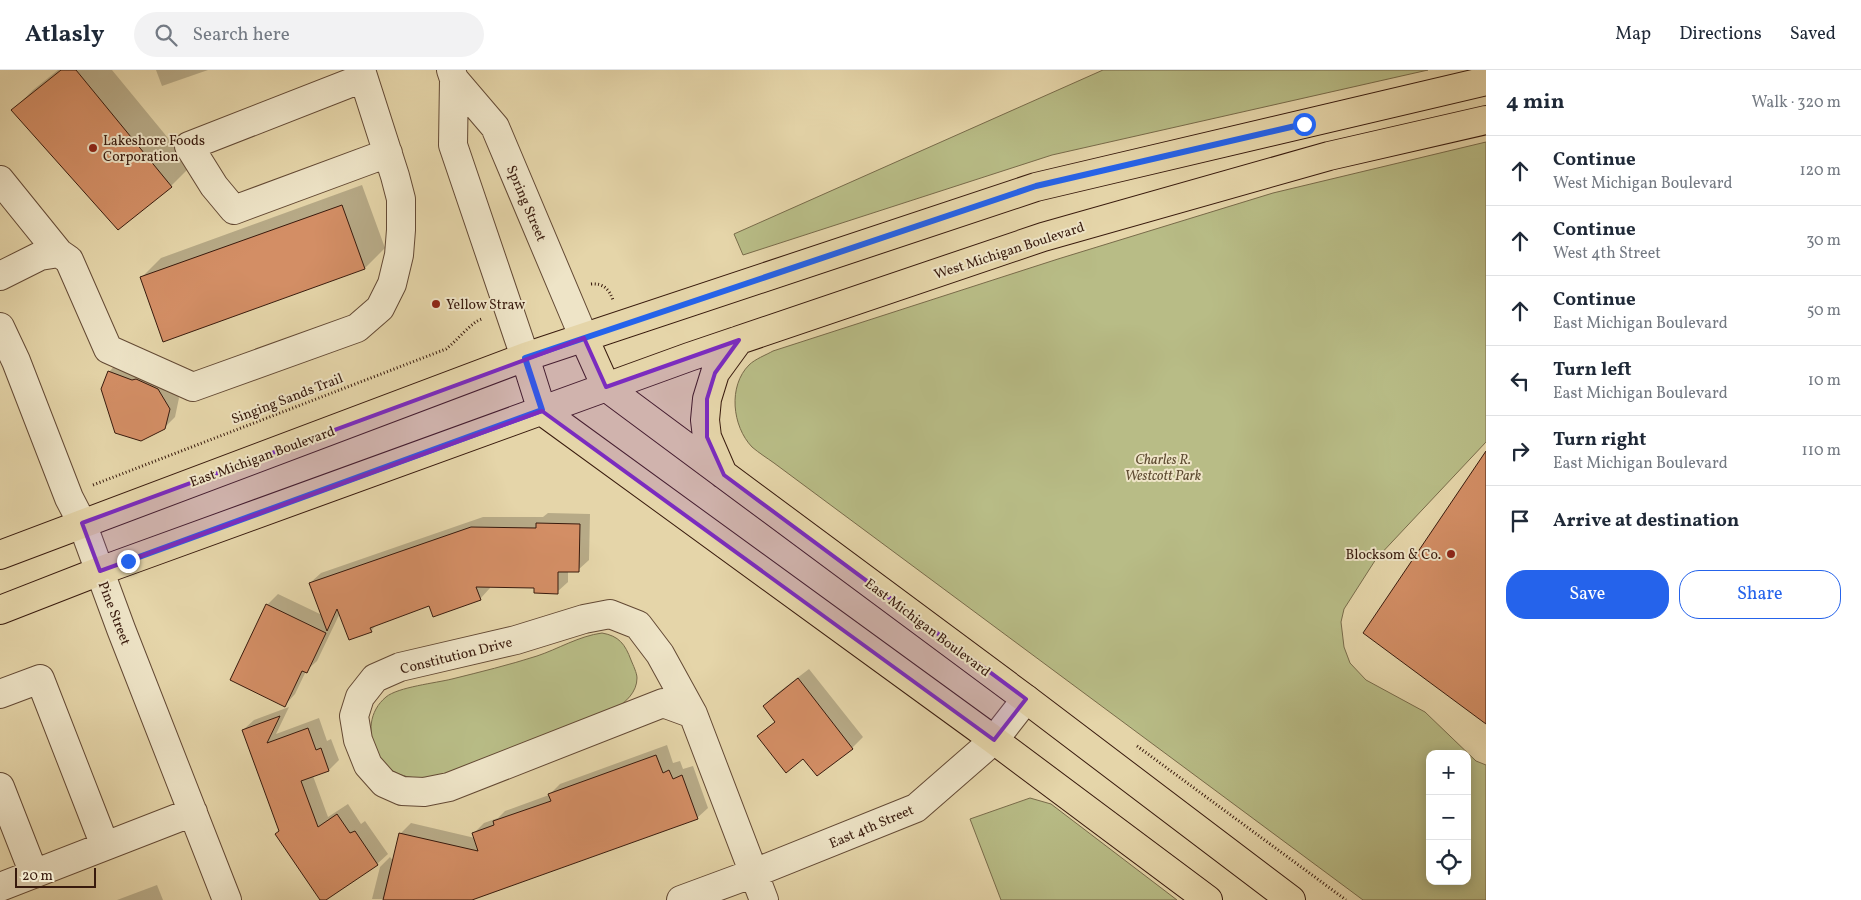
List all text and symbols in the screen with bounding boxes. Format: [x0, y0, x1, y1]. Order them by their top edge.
search box [134, 12, 484, 57]
text: Atlasly [25, 18, 104, 52]
icon: search [152, 21, 180, 49]
text: Search here [192, 22, 290, 48]
text: Map [1615, 22, 1651, 47]
text: Directions [1679, 22, 1762, 47]
text: Saved [1790, 22, 1836, 47]
text: 4 min [1506, 88, 1565, 117]
text: Walk · 320 m [1751, 92, 1841, 114]
route start [1293, 113, 1316, 136]
place label: Lakeshore Foods Corporation [103, 132, 205, 167]
marker: Lakeshore Foods Corporation [87, 142, 99, 154]
text: Continue [1553, 147, 1636, 173]
icon: ahead [1506, 157, 1534, 185]
text: 120 m [1799, 160, 1841, 182]
street label: Spring Street [501, 163, 550, 245]
text: West Michigan Boulevard [1553, 173, 1733, 195]
text: Continue [1553, 217, 1636, 243]
street label: West Michigan Boulevard [932, 218, 1087, 285]
icon: ahead [1506, 227, 1534, 255]
text: 30 m [1806, 230, 1841, 252]
text: West 4th Street [1553, 243, 1661, 265]
text: Continue [1553, 287, 1636, 313]
place label: Yellow Straw [446, 296, 525, 315]
icon: ahead [1506, 297, 1534, 325]
marker: Yellow Straw [430, 298, 442, 310]
text: 50 m [1807, 300, 1841, 322]
text: East Michigan Boulevard [1553, 313, 1728, 335]
text: Turn left [1553, 357, 1632, 383]
icon: left [1506, 367, 1534, 395]
street label: Singing Sands Trail [229, 369, 346, 429]
text: 10 m [1808, 370, 1841, 392]
text: East Michigan Boulevard [1553, 383, 1728, 405]
street label: East Michigan Boulevard [187, 422, 338, 492]
text: Turn right [1553, 427, 1646, 453]
icon: right [1506, 437, 1534, 465]
text: 110 m [1802, 440, 1841, 462]
park label: Charles R. Westcott Park [1125, 451, 1202, 486]
text: East Michigan Boulevard [1553, 453, 1728, 475]
icon: arrive [1506, 507, 1534, 535]
text: Arrive at destination [1553, 508, 1739, 534]
place label: Blocksom & Co. [1346, 546, 1441, 565]
marker: Blocksom & Co. [1445, 548, 1457, 560]
route end [117, 550, 140, 573]
button: Save [1506, 570, 1669, 619]
button: Share [1679, 570, 1841, 619]
street label: East Michigan Boulevard [860, 575, 994, 682]
street label: Pine Street [93, 579, 134, 648]
street label: Constitution Drive [398, 633, 515, 680]
map controls [1426, 750, 1471, 885]
button: + [1426, 750, 1471, 795]
button: − [1426, 795, 1471, 840]
street label: East 4th Street [826, 801, 917, 854]
button: locate [1426, 840, 1471, 885]
scale bar [15, 865, 96, 888]
text: 20 m [22, 867, 53, 886]

